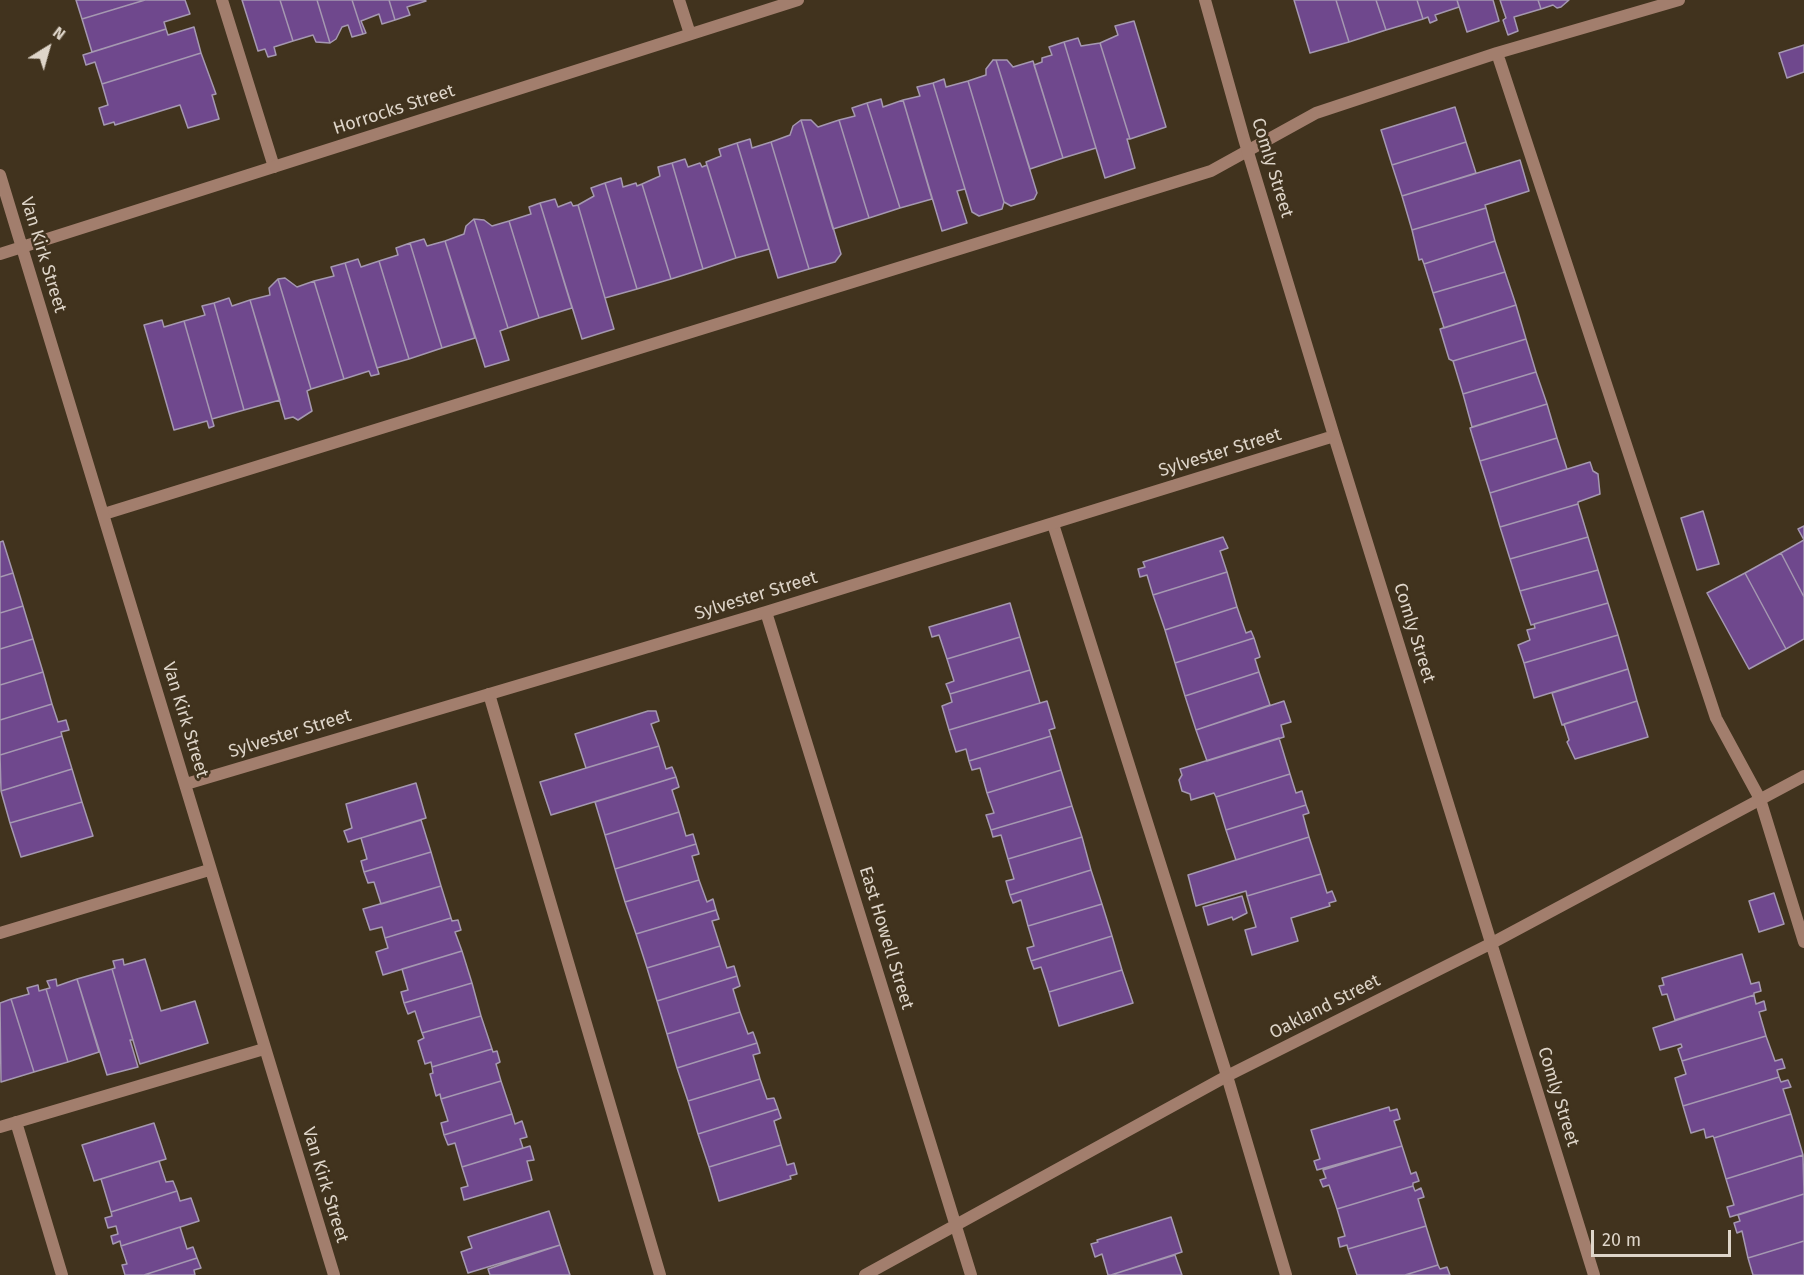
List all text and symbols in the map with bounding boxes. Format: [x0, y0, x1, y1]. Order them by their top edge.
north arrow [18, 18, 78, 78]
text: N [49, 22, 69, 44]
street label: Horrocks Street [331, 80, 457, 140]
street label: Comly Street [1247, 115, 1297, 221]
street label: Van Kirk Street [15, 195, 71, 315]
street label: Sylvester Street [1156, 424, 1284, 482]
street label: Sylvester Street [692, 567, 820, 625]
street label: Comly Street [1389, 580, 1439, 686]
street label: Van Kirk Street [157, 660, 213, 780]
street label: Sylvester Street [226, 705, 354, 763]
street label: East Howell Street [854, 864, 918, 1012]
street label: Oakland Street [1266, 970, 1384, 1044]
street label: Comly Street [1533, 1044, 1583, 1150]
street label: Van Kirk Street [297, 1125, 353, 1245]
scale bar [1594, 1218, 1734, 1256]
text: 20 m [1602, 1229, 1641, 1251]

